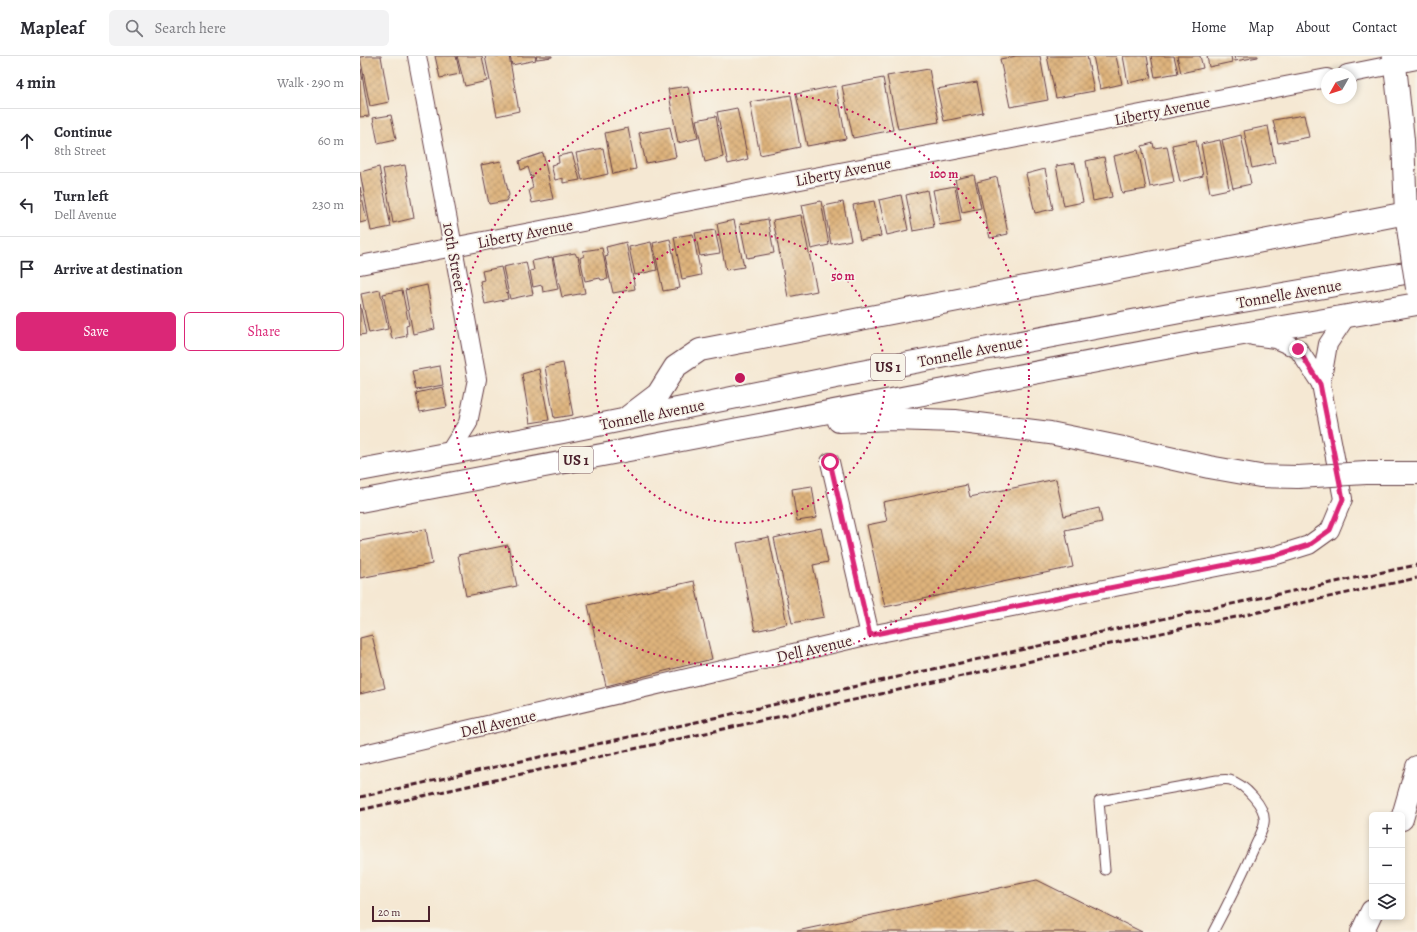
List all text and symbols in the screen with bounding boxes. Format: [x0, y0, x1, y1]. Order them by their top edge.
search box [109, 10, 389, 46]
text: Mapleaf [20, 15, 85, 41]
icon: search [123, 17, 145, 39]
text: Search here [155, 18, 226, 38]
text: Home [1191, 18, 1226, 37]
text: Map [1248, 18, 1274, 37]
text: About [1296, 18, 1330, 37]
text: Contact [1352, 18, 1397, 37]
north arrow [1321, 68, 1357, 104]
text: 4 min [16, 71, 56, 94]
text: Walk · 290 m [277, 74, 344, 91]
street label: Liberty Avenue [1112, 91, 1212, 131]
text: Continue [54, 122, 112, 142]
icon: ahead [16, 130, 38, 152]
text: 60 m [318, 132, 344, 149]
text: 8th Street [54, 142, 106, 159]
street label: Liberty Avenue [793, 152, 893, 192]
text: 100 m [930, 166, 958, 182]
text: Turn left [54, 186, 109, 206]
icon: left [16, 194, 38, 216]
text: 230 m [312, 196, 344, 213]
text: Dell Avenue [54, 206, 117, 223]
street label: Liberty Avenue [475, 214, 575, 254]
street label: 10th Street [437, 221, 471, 294]
icon: arrive [16, 258, 38, 280]
text: Arrive at destination [54, 259, 183, 279]
text: 50 m [831, 268, 855, 284]
street label: Tonnelle Avenue [1235, 274, 1343, 314]
button: Save [16, 312, 176, 351]
button: Share [184, 312, 344, 351]
street label: Tonnelle Avenue [916, 331, 1024, 373]
route end [1289, 340, 1307, 358]
road number: US 1 [871, 354, 905, 380]
centre of rings [733, 371, 747, 385]
street label: Tonnelle Avenue [598, 394, 706, 436]
road number: US 1 [559, 447, 593, 473]
route start [821, 453, 839, 471]
street label: Dell Avenue [774, 630, 854, 668]
street label: Dell Avenue [458, 705, 538, 743]
map controls [1369, 812, 1405, 920]
button: + [1369, 812, 1405, 848]
button: − [1369, 848, 1405, 884]
button: layers [1369, 884, 1405, 920]
scale bar [372, 904, 430, 923]
text: 20 m [378, 905, 400, 920]

